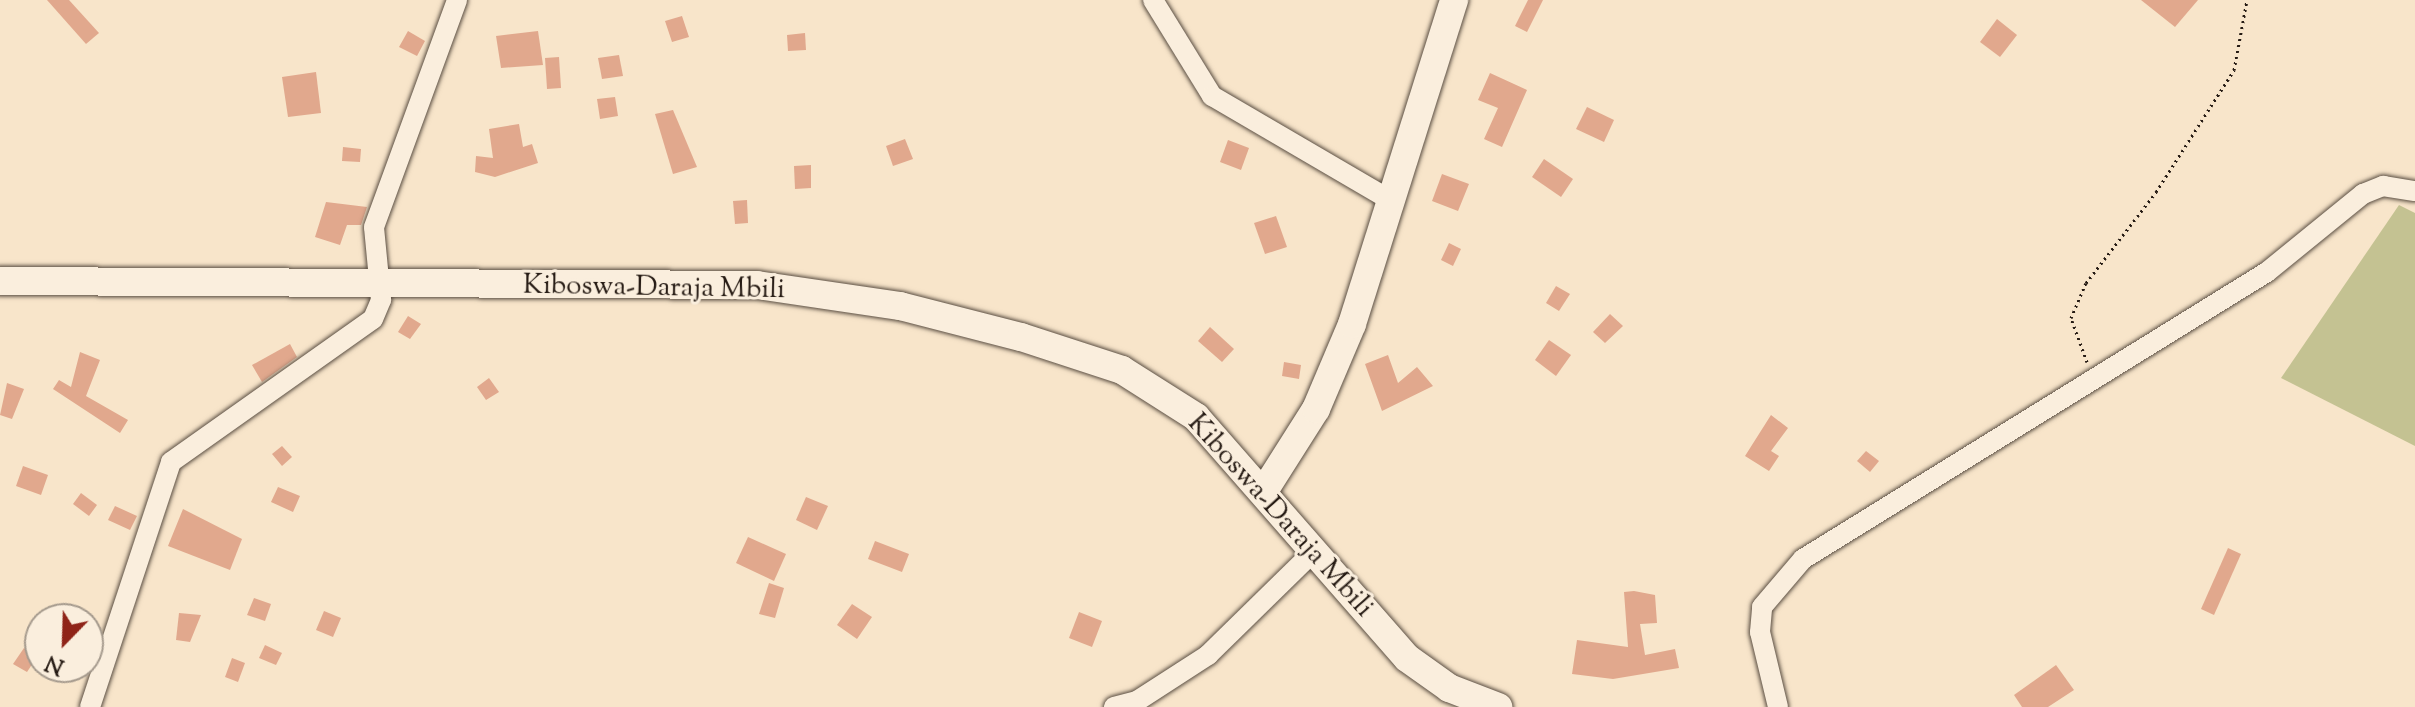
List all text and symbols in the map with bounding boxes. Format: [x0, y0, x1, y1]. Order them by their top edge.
street label: Kiboswa-Daraja Mbili [523, 269, 785, 307]
street label: Kiboswa-Daraja Mbili [1180, 407, 1380, 625]
north arrow [24, 603, 104, 683]
text: N [41, 645, 70, 681]

